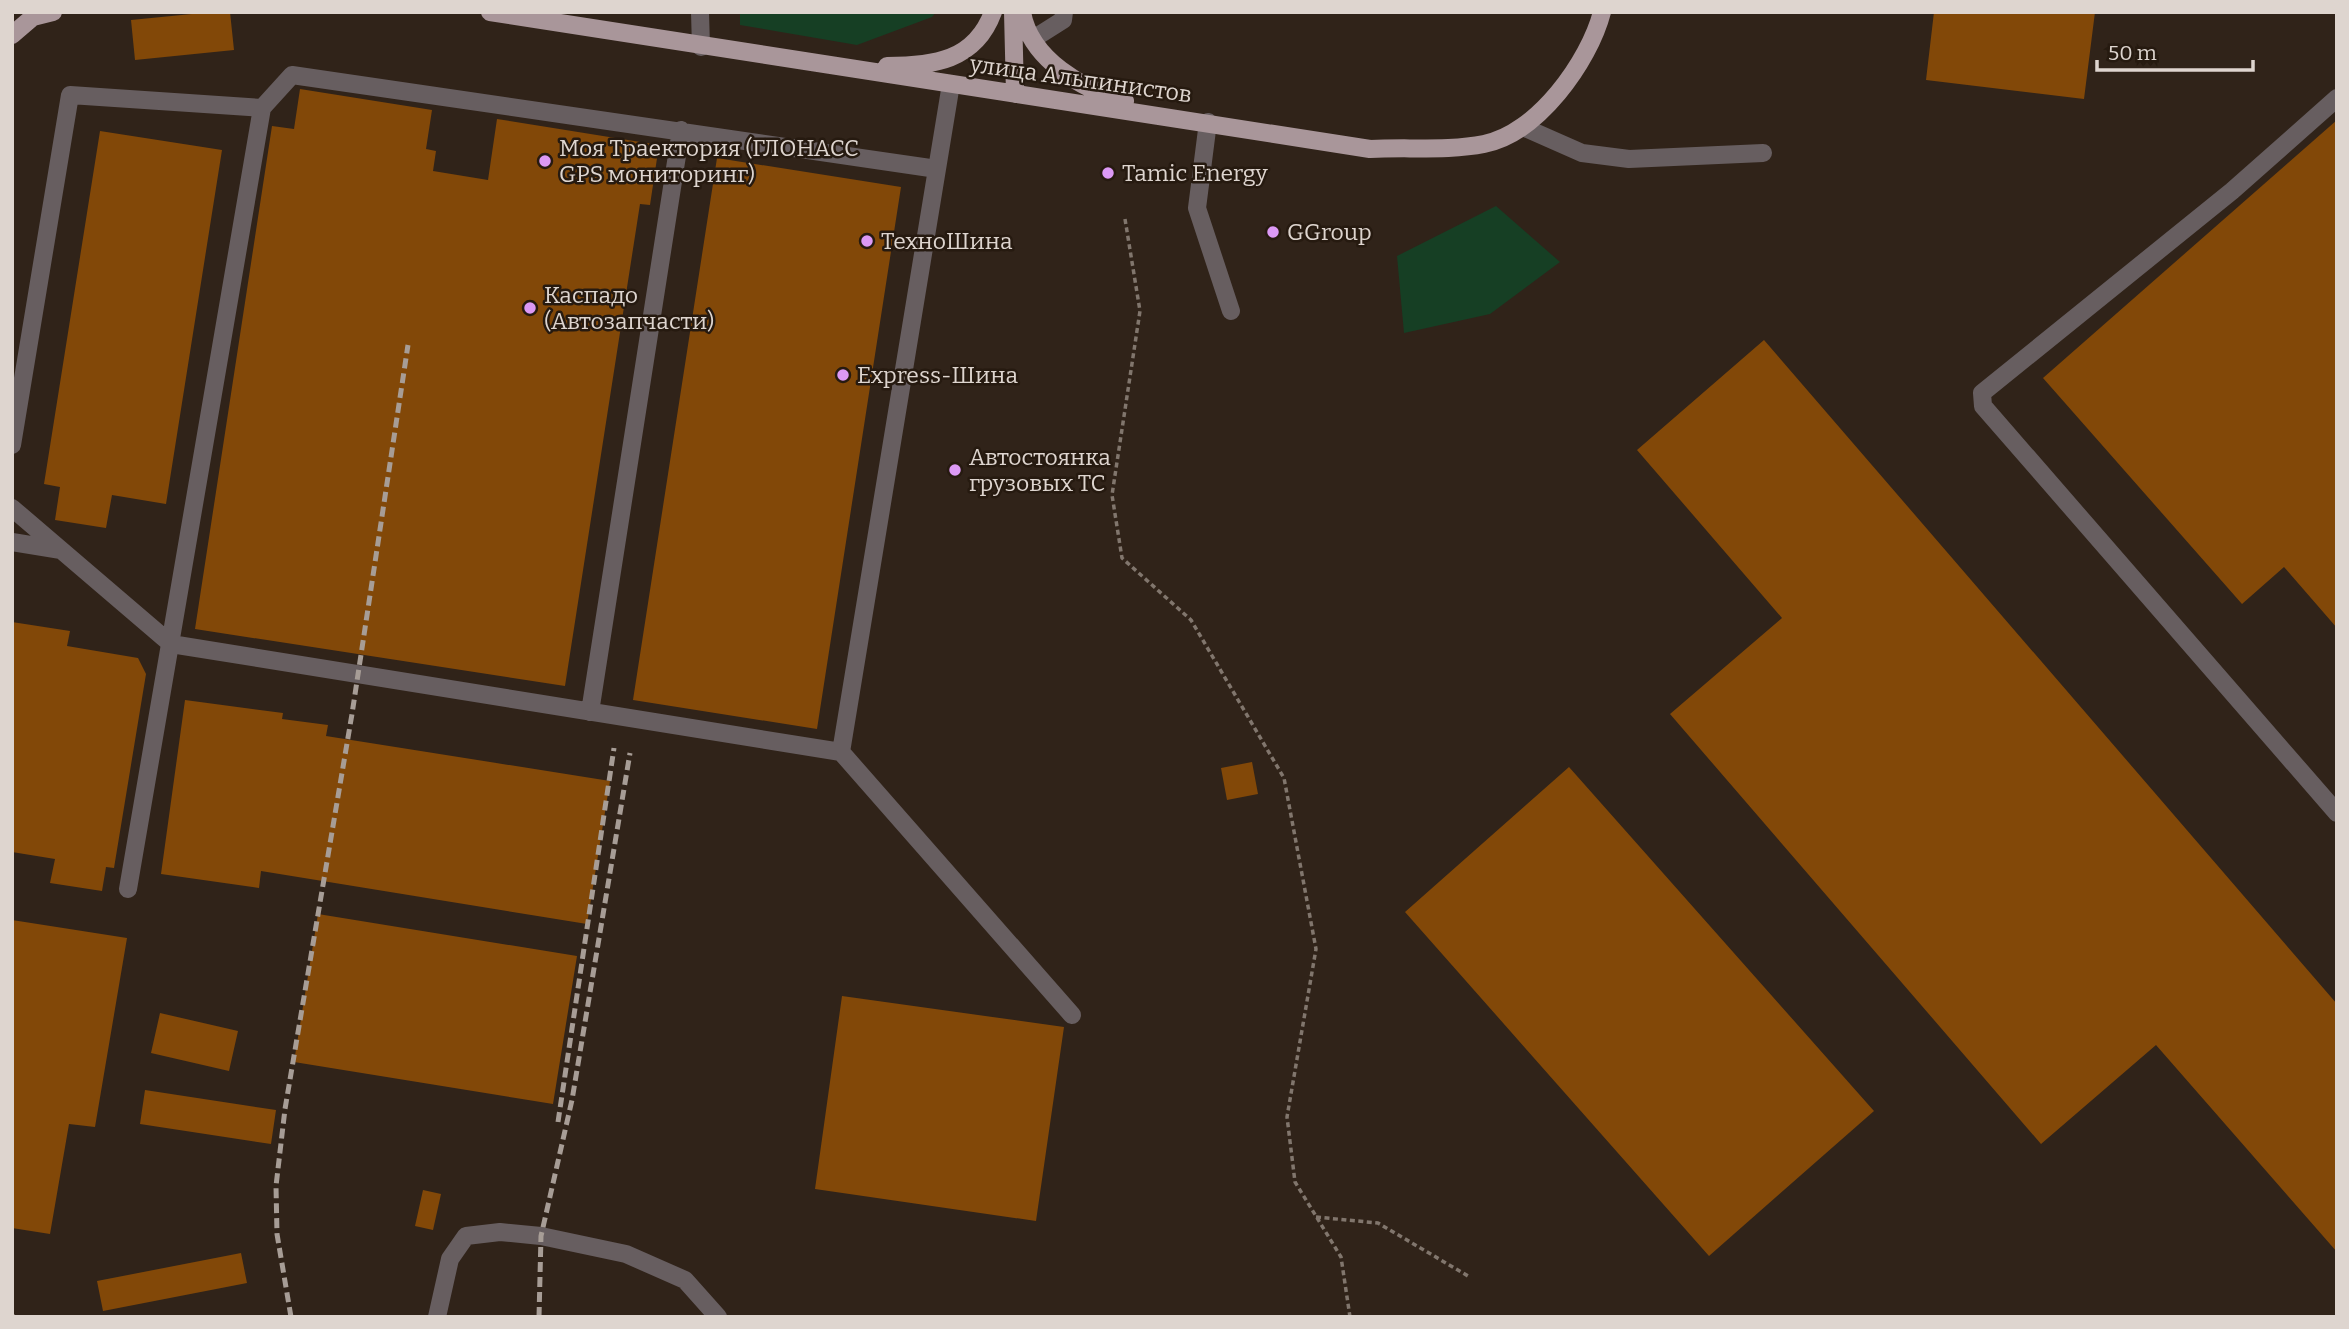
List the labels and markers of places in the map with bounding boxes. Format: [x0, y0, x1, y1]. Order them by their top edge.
place label: Моя Траектория (ГЛОНАСС GPS мониторинг) [559, 134, 859, 188]
marker: Моя Траектория (ГЛОНАСС GPS мониторинг) [537, 153, 553, 169]
place label: Tamic Energy [1122, 159, 1268, 187]
marker: Tamic Energy [1100, 165, 1116, 181]
place label: GGroup [1287, 218, 1372, 246]
marker: GGroup [1265, 224, 1281, 240]
place label: ТехноШина [881, 227, 1013, 255]
marker: ТехноШина [859, 233, 875, 249]
place label: Каспадо (Автозапчасти) [544, 281, 714, 335]
marker: Каспадо (Автозапчасти) [522, 300, 538, 316]
place label: Express-Шина [857, 361, 1018, 389]
marker: Express-Шина [835, 367, 851, 383]
place label: Автостоянка грузовых ТС [969, 443, 1111, 497]
marker: Автостоянка грузовых ТС [947, 462, 963, 478]

